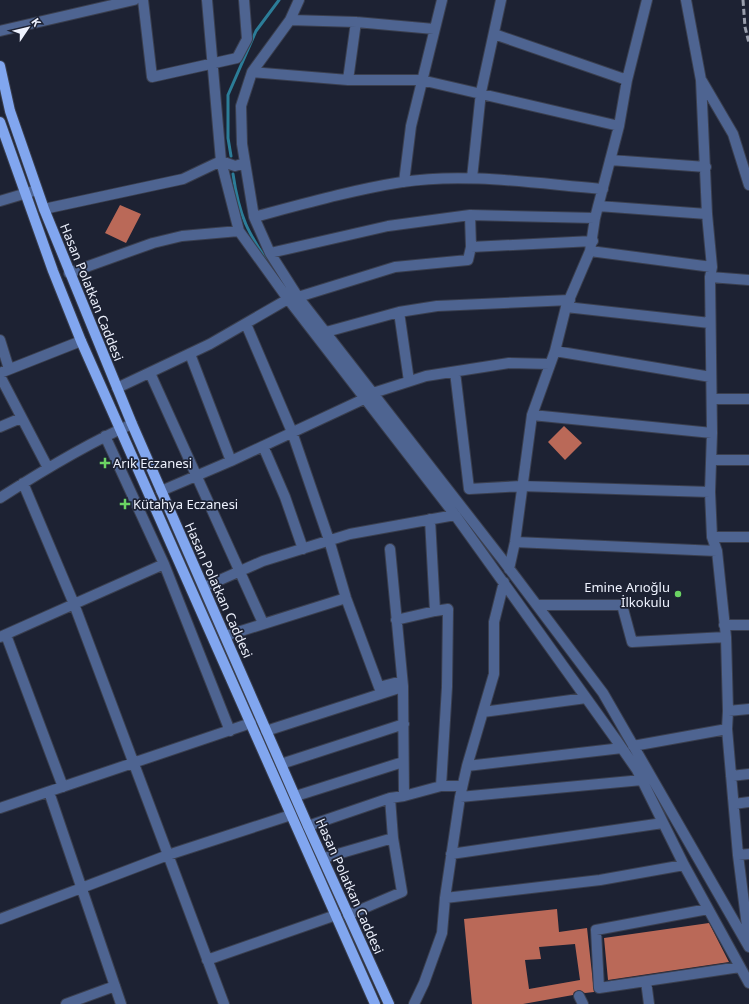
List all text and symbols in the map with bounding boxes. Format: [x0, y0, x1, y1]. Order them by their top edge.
north arrow [8, 8, 48, 48]
text: K [28, 15, 45, 30]
street label: Hasan Polatkan Caddesi [56, 220, 128, 364]
place label: Arık Eczanesi [113, 454, 192, 472]
marker: Arık Eczanesi [100, 458, 110, 468]
place label: Kütahya Eczanesi [133, 495, 238, 513]
marker: Kütahya Eczanesi [120, 499, 130, 509]
street label: Hasan Polatkan Caddesi [181, 519, 257, 661]
place label: Emine Arıoğlu İlkokulu [584, 578, 670, 611]
marker: Emine Arıoğlu İlkokulu [673, 589, 683, 599]
street label: Hasan Polatkan Caddesi [312, 815, 388, 957]

